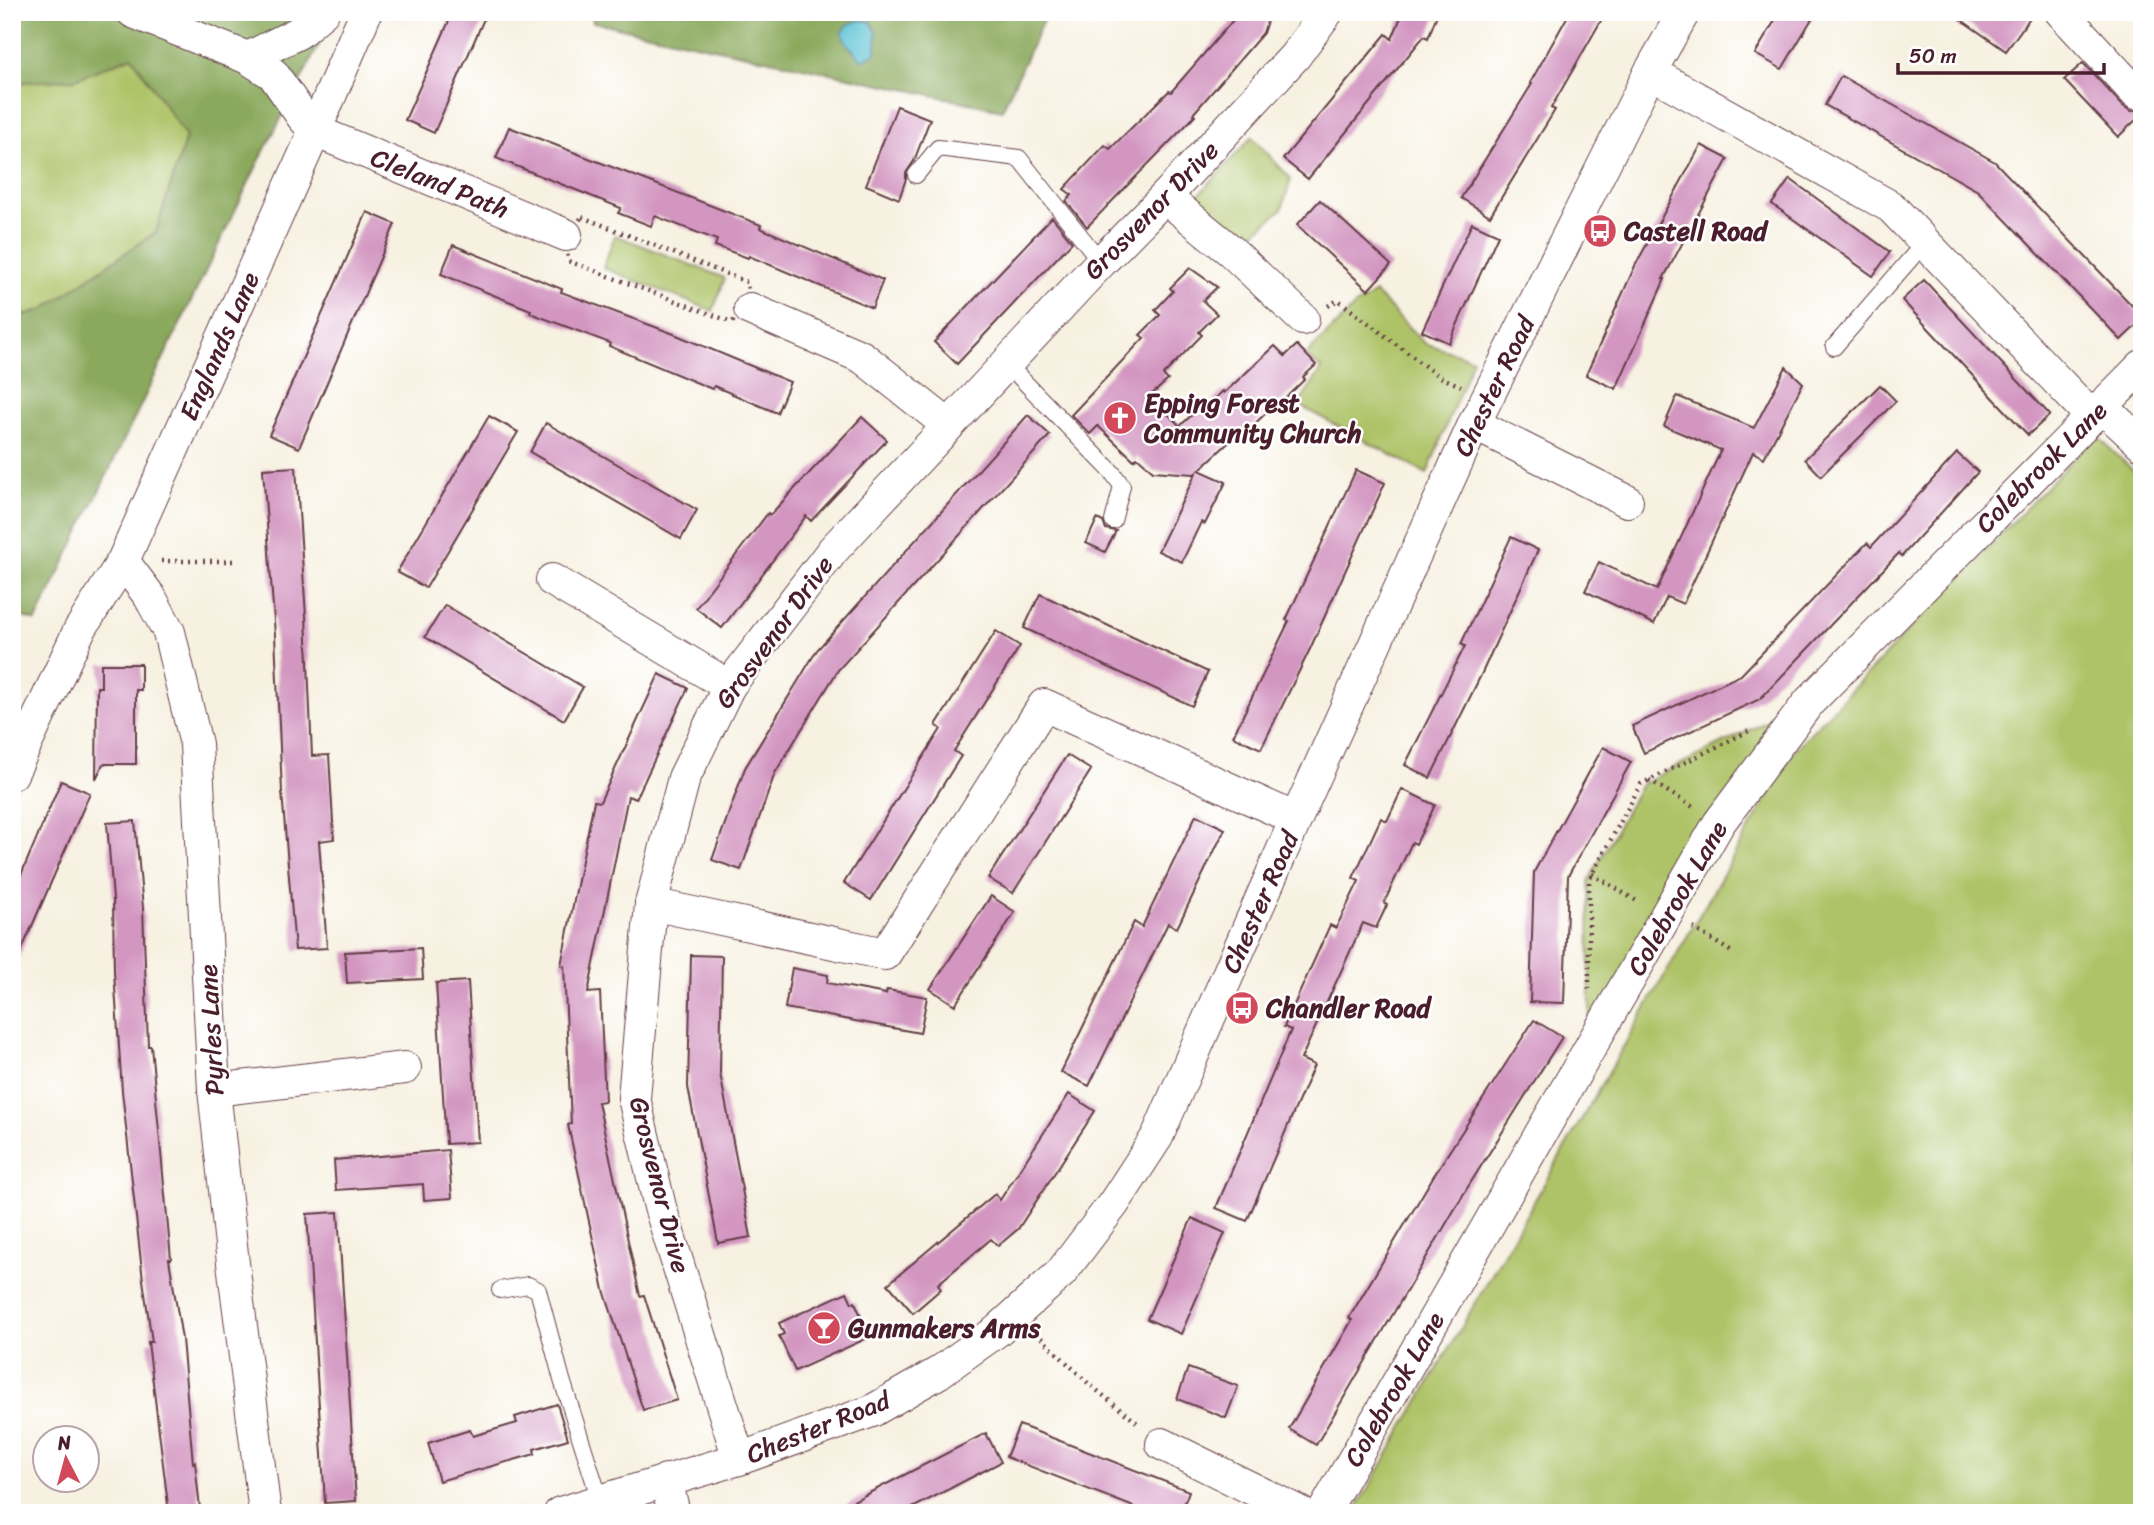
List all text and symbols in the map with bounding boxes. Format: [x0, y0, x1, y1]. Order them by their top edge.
scale bar [1898, 32, 2105, 76]
text: 50 m [1909, 37, 1957, 75]
street label: Grosvenor Drive [1072, 129, 1230, 291]
street label: Cleland Path [364, 134, 516, 232]
place label: Castell Road [1623, 208, 1769, 254]
bus stop icon: Castell Road [1581, 212, 1619, 250]
street label: Englands Lane [166, 264, 272, 428]
street label: Chester Road [1440, 306, 1549, 464]
place label: Epping Forest Community Church [1143, 380, 1362, 456]
street label: Colebrook Lane [1964, 389, 2119, 544]
church icon: Epping Forest Community Church [1101, 399, 1139, 437]
street label: Grosvenor Drive [702, 545, 846, 719]
street label: Colebrook Lane [1614, 811, 1740, 984]
street label: Chester Road [1208, 821, 1313, 981]
street label: Pyrles Lane [185, 963, 237, 1097]
place label: Chandler Road [1265, 985, 1433, 1031]
bus stop icon: Chandler Road [1223, 989, 1261, 1027]
street label: Grosvenor Drive [616, 1092, 704, 1278]
street label: Colebrook Lane [1331, 1302, 1457, 1475]
place label: Gunmakers Arms [848, 1305, 1042, 1351]
bar icon: Gunmakers Arms [805, 1309, 843, 1347]
street label: Chester Road [739, 1376, 899, 1477]
north arrow [32, 1424, 102, 1494]
text: N [55, 1425, 73, 1460]

